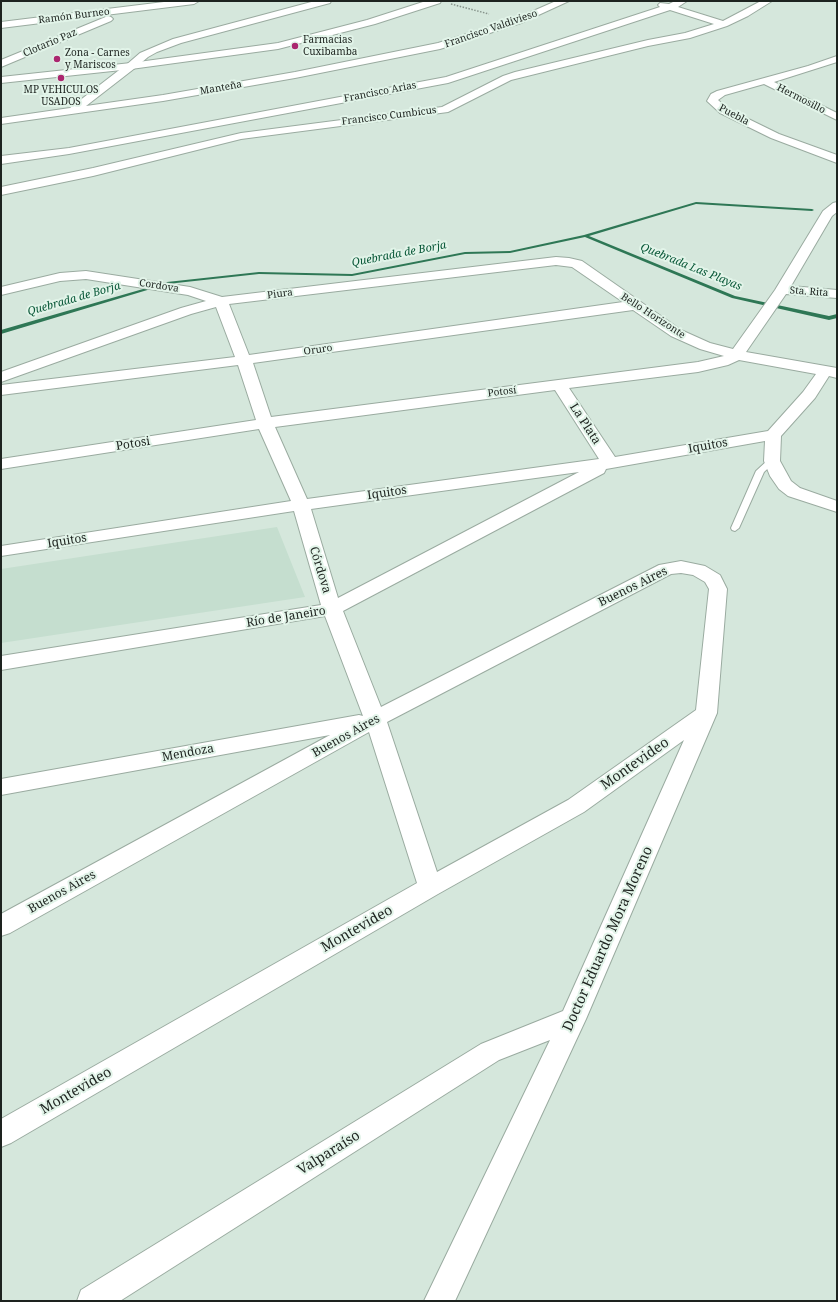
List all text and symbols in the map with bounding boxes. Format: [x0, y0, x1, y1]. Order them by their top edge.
street label: Ramón Burneo [38, 6, 110, 26]
street label: Francisco Valdivieso [443, 7, 539, 51]
street label: Clotario Paz [21, 26, 79, 60]
place label: Farmacias Cuxibamba [303, 34, 357, 58]
marker: Farmacias Cuxibamba [290, 41, 300, 51]
place label: Zona - Carnes y Mariscos [65, 47, 130, 70]
marker: Zona - Carnes y Mariscos [52, 54, 62, 64]
marker: MP VEHICULOS USADOS [56, 73, 66, 83]
street label: Manteña [199, 78, 243, 98]
street label: Francisco Arias [343, 79, 417, 105]
street label: Hermosillo [775, 82, 827, 116]
place label: MP VEHICULOS USADOS [24, 84, 98, 108]
street label: Puebla [717, 102, 751, 128]
street label: Francisco Cumbicus [341, 104, 437, 128]
water label: Quebrada de Borja [351, 238, 447, 270]
water label: Quebrada Las Playas [638, 241, 744, 293]
street label: Cordova [138, 277, 180, 295]
water label: Quebrada de Borja [26, 279, 122, 319]
street label: Sta. Rita [789, 285, 829, 299]
street label: Piura [266, 286, 294, 302]
street label: Bello Horizonte [619, 291, 687, 341]
street label: Oruro [303, 342, 333, 358]
street label: Potosí [487, 384, 517, 400]
street label: La Plata [566, 401, 604, 447]
street label: Potosi [115, 434, 151, 454]
street label: Iquitos [687, 435, 729, 457]
street label: Iquitos [366, 483, 408, 503]
street label: Iquitos [46, 531, 88, 551]
street label: Córdova [306, 545, 334, 595]
street label: Buenos Aires [596, 564, 670, 610]
street label: Río de Janeiro [245, 604, 327, 630]
street label: Buenos Aires [310, 712, 382, 760]
street label: Montevideo [598, 734, 672, 794]
street label: Mendoza [161, 741, 215, 765]
street label: Doctor Eduardo Mora Moreno [559, 844, 657, 1034]
street label: Buenos Aires [26, 868, 98, 916]
street label: Montevideo [318, 902, 396, 956]
street label: Montevideo [37, 1064, 115, 1118]
street label: Valparaíso [295, 1127, 363, 1179]

